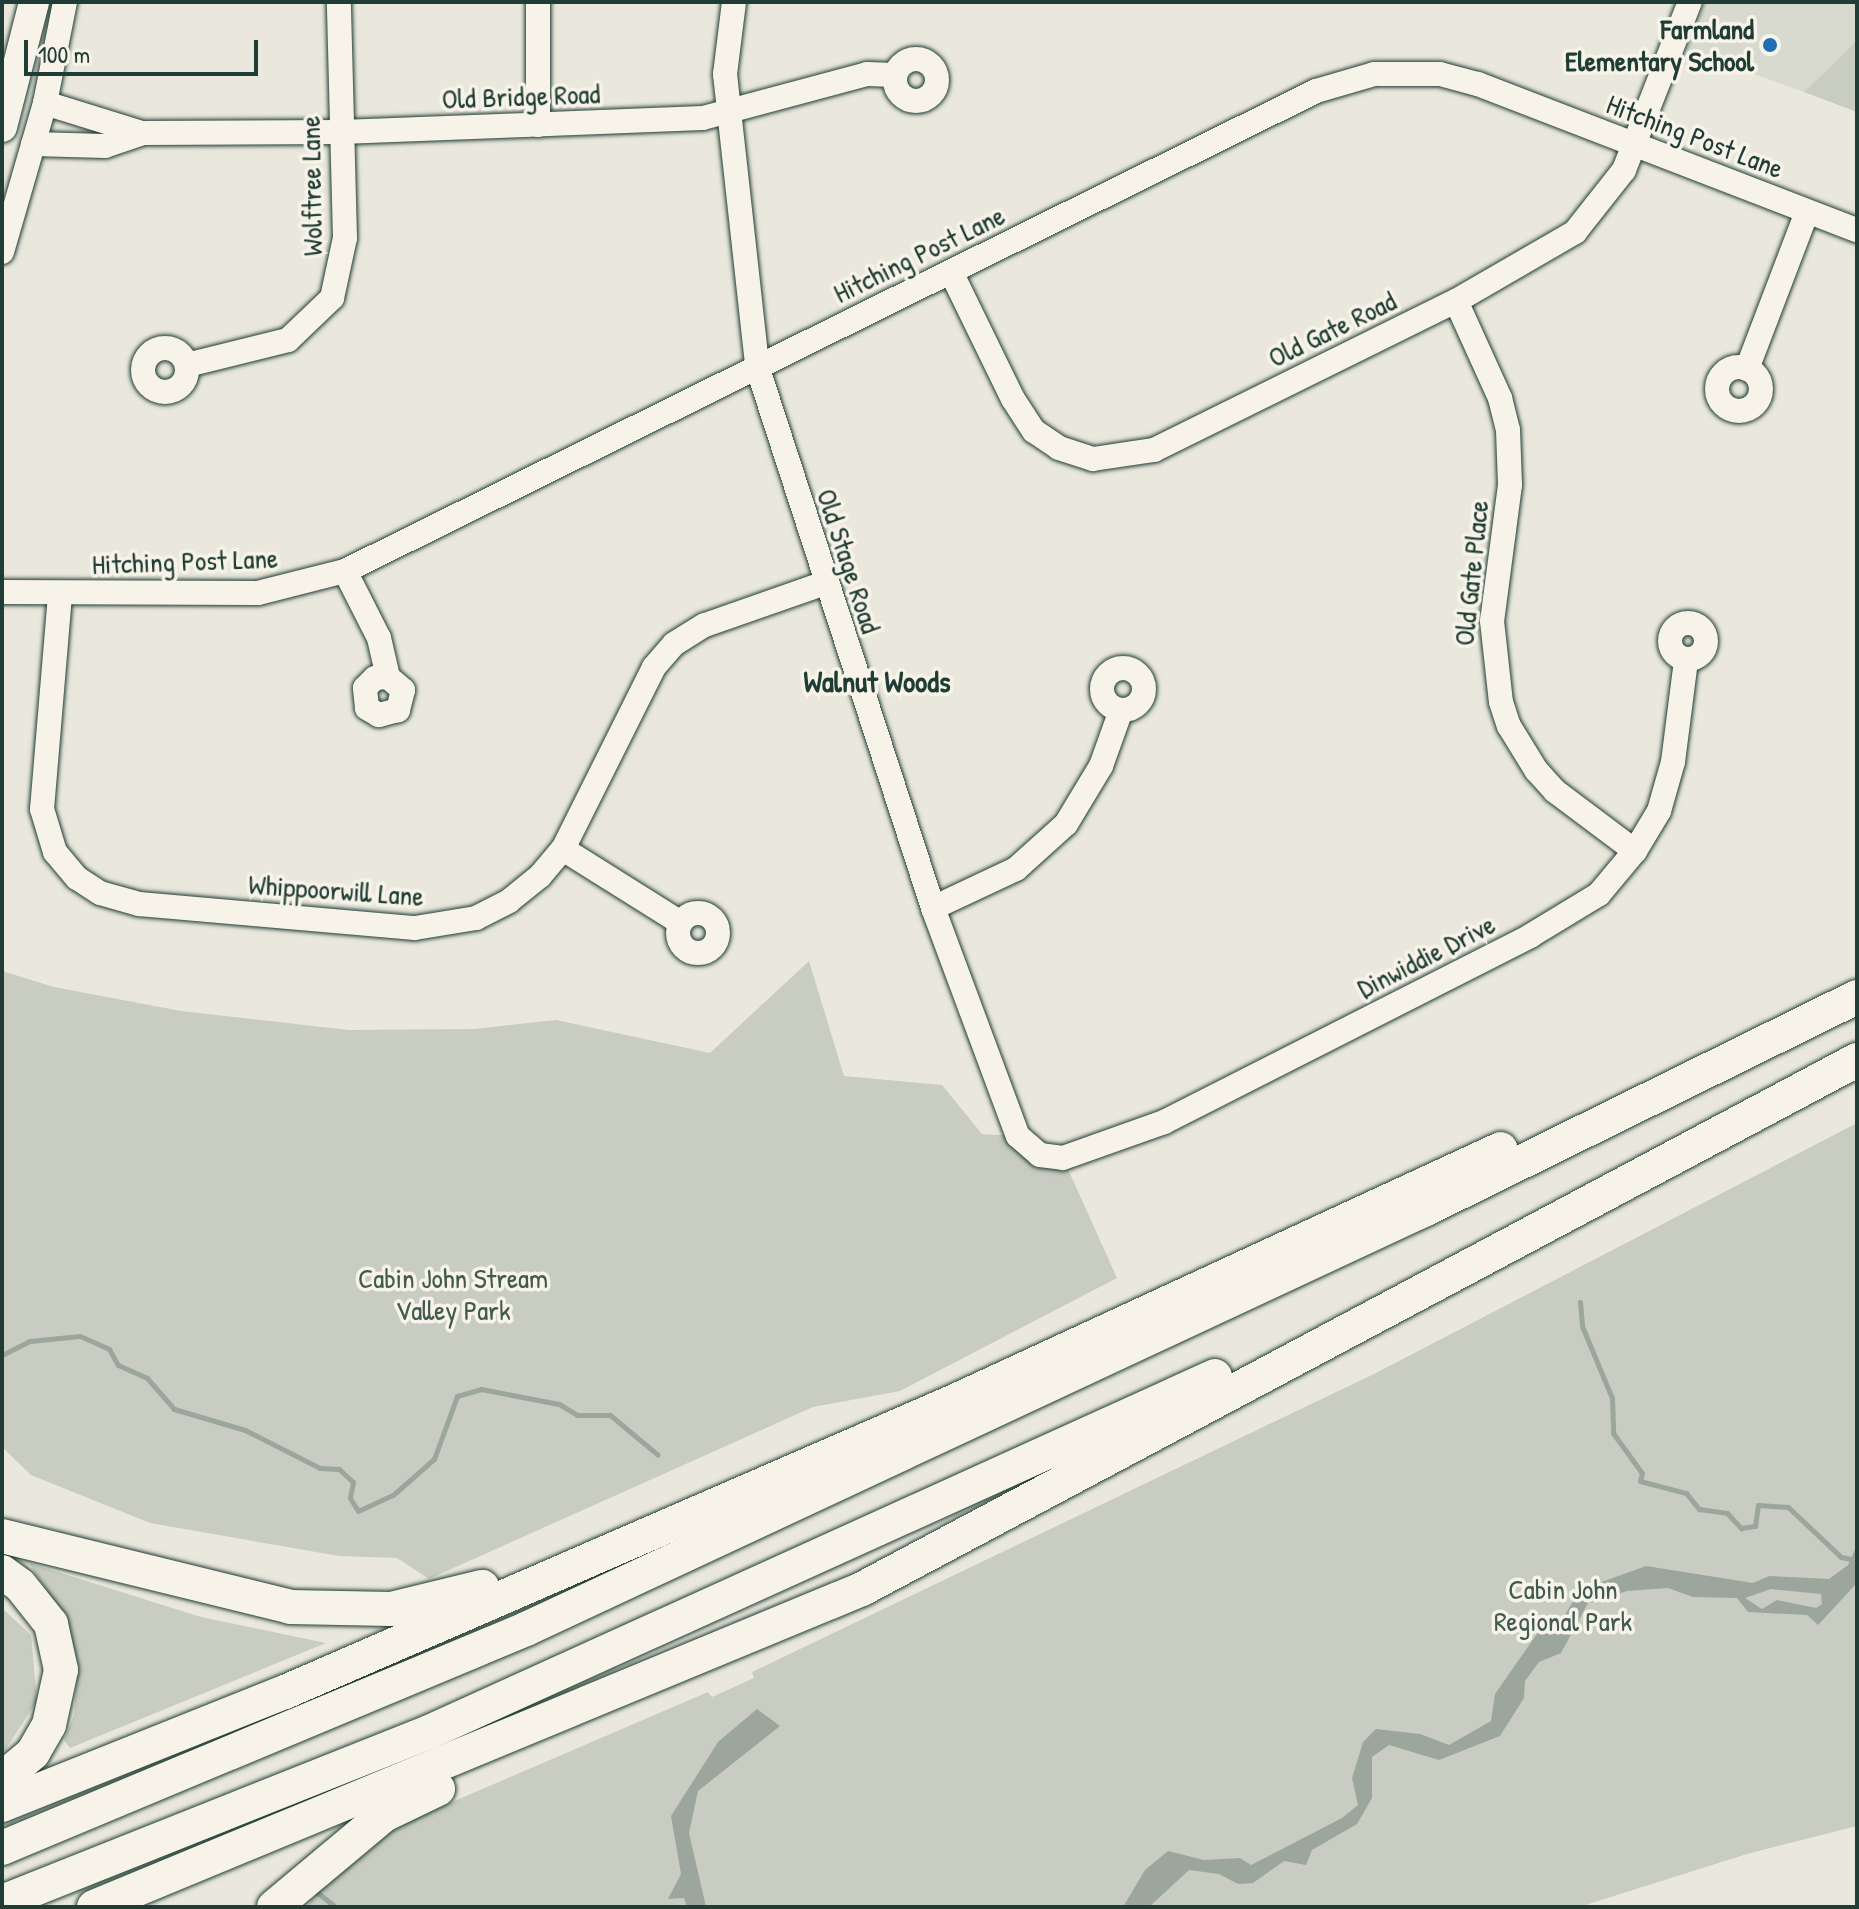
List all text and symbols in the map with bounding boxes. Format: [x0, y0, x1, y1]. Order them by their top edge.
place label: Farmland Elementary School [1565, 12, 1754, 78]
scale bar [28, 24, 262, 74]
marker: Farmland Elementary School [1761, 36, 1779, 54]
text: 100 m [38, 38, 90, 70]
street label: Old Bridge Road [441, 76, 601, 116]
street label: Hitching Post Lane [1602, 87, 1788, 185]
street label: Wolftree Lane [293, 116, 329, 256]
street label: Hitching Post Lane [828, 198, 1010, 310]
street label: Old Gate Road [1263, 284, 1401, 374]
street label: Old Stage Road [810, 485, 888, 637]
street label: Old Gate Place [1447, 499, 1495, 647]
street label: Hitching Post Lane [91, 541, 279, 581]
district label: Walnut Woods [804, 663, 950, 699]
street label: Whippoorwill Lane [247, 867, 425, 913]
street label: Dinwiddie Drive [1352, 907, 1500, 1005]
park label: Cabin John Stream Valley Park [358, 1261, 548, 1327]
park label: Cabin John Regional Park [1494, 1572, 1632, 1638]

